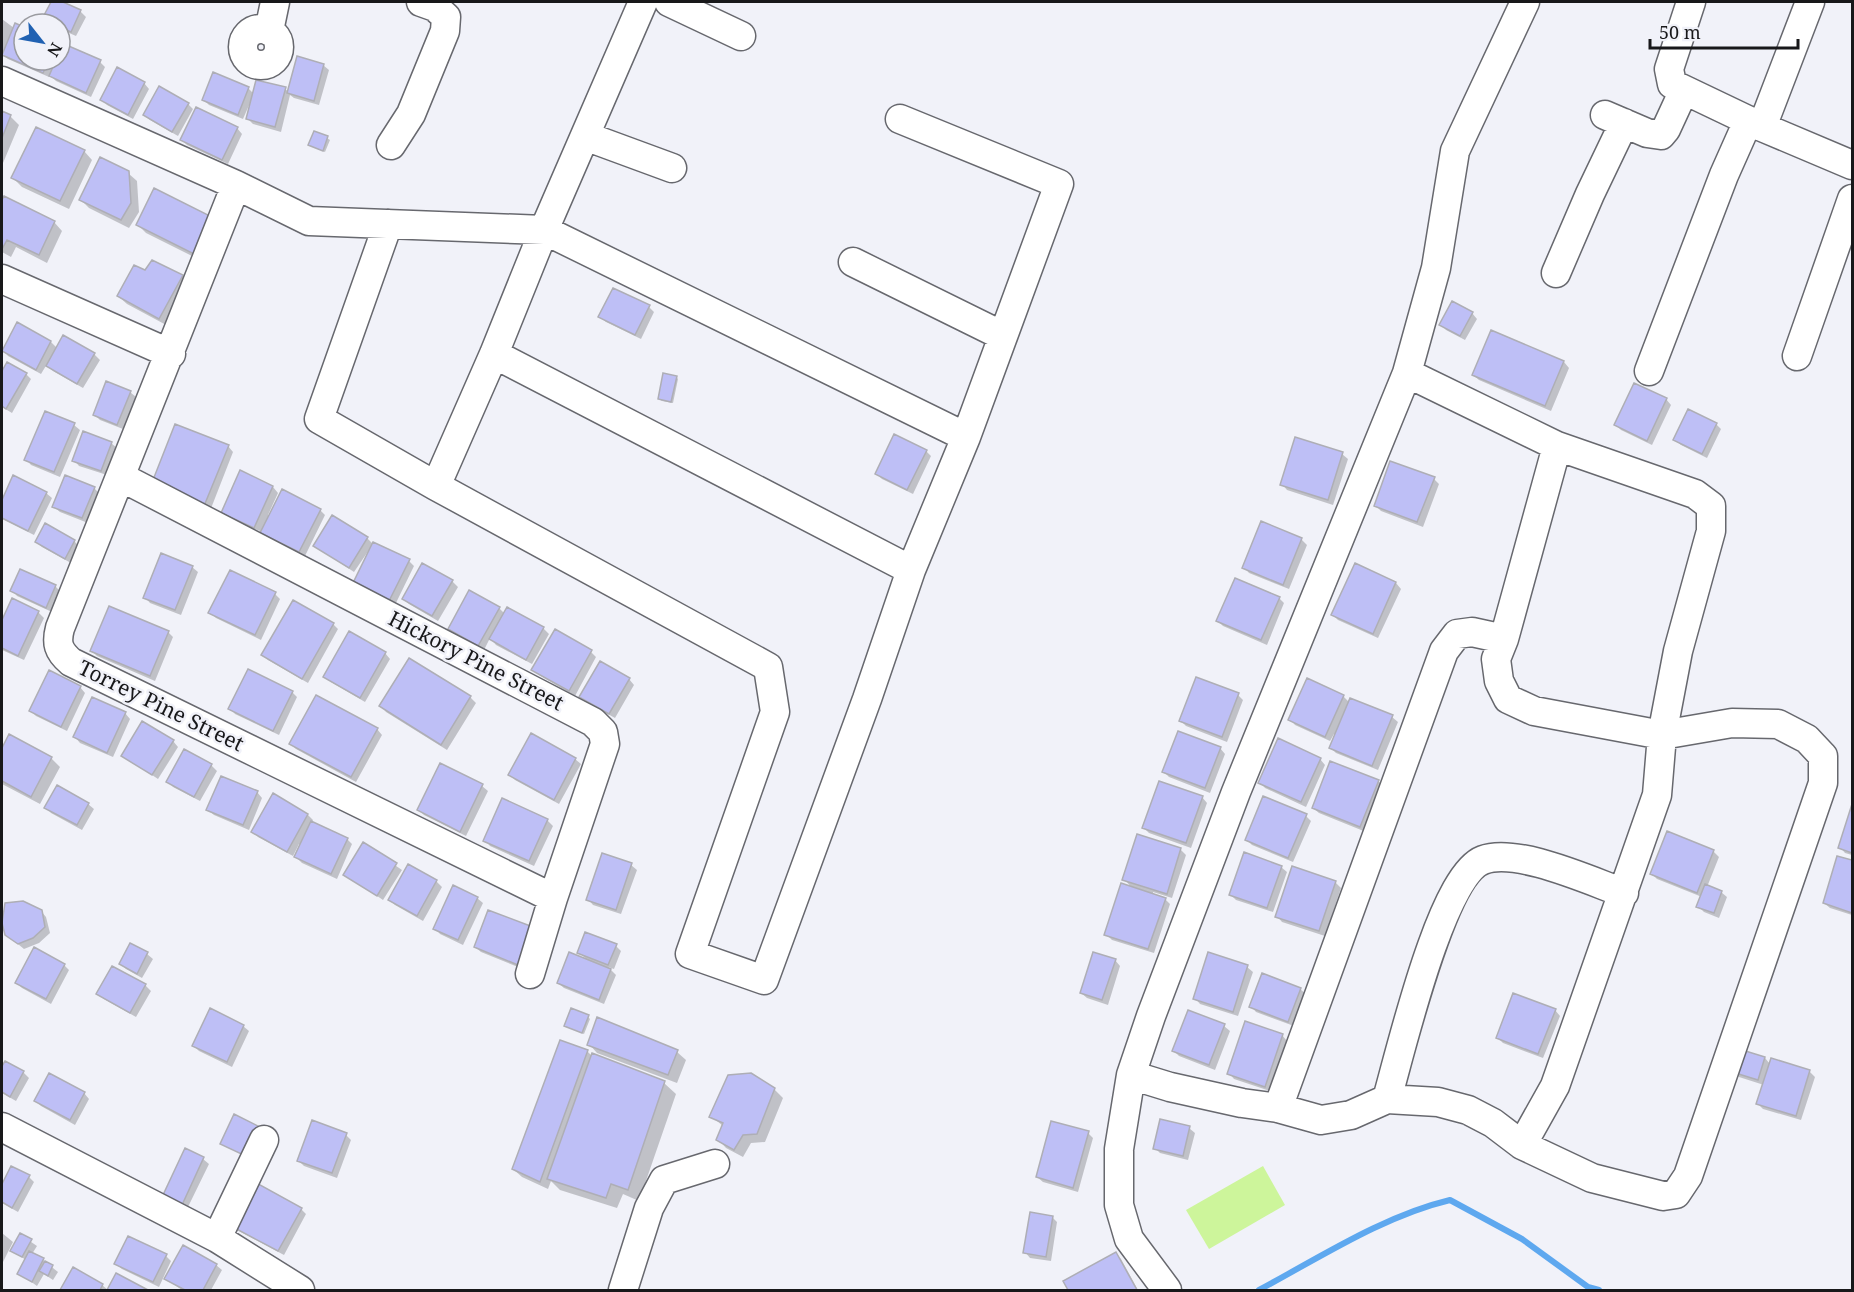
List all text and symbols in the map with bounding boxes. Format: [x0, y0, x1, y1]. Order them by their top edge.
north arrow [12, 12, 72, 72]
scale bar [1650, 12, 1798, 50]
text: 50 m [1659, 20, 1701, 44]
text: N [42, 39, 68, 61]
street label: Hickory Pine Street [384, 604, 569, 716]
street label: Torrey Pine Street [74, 653, 249, 757]

